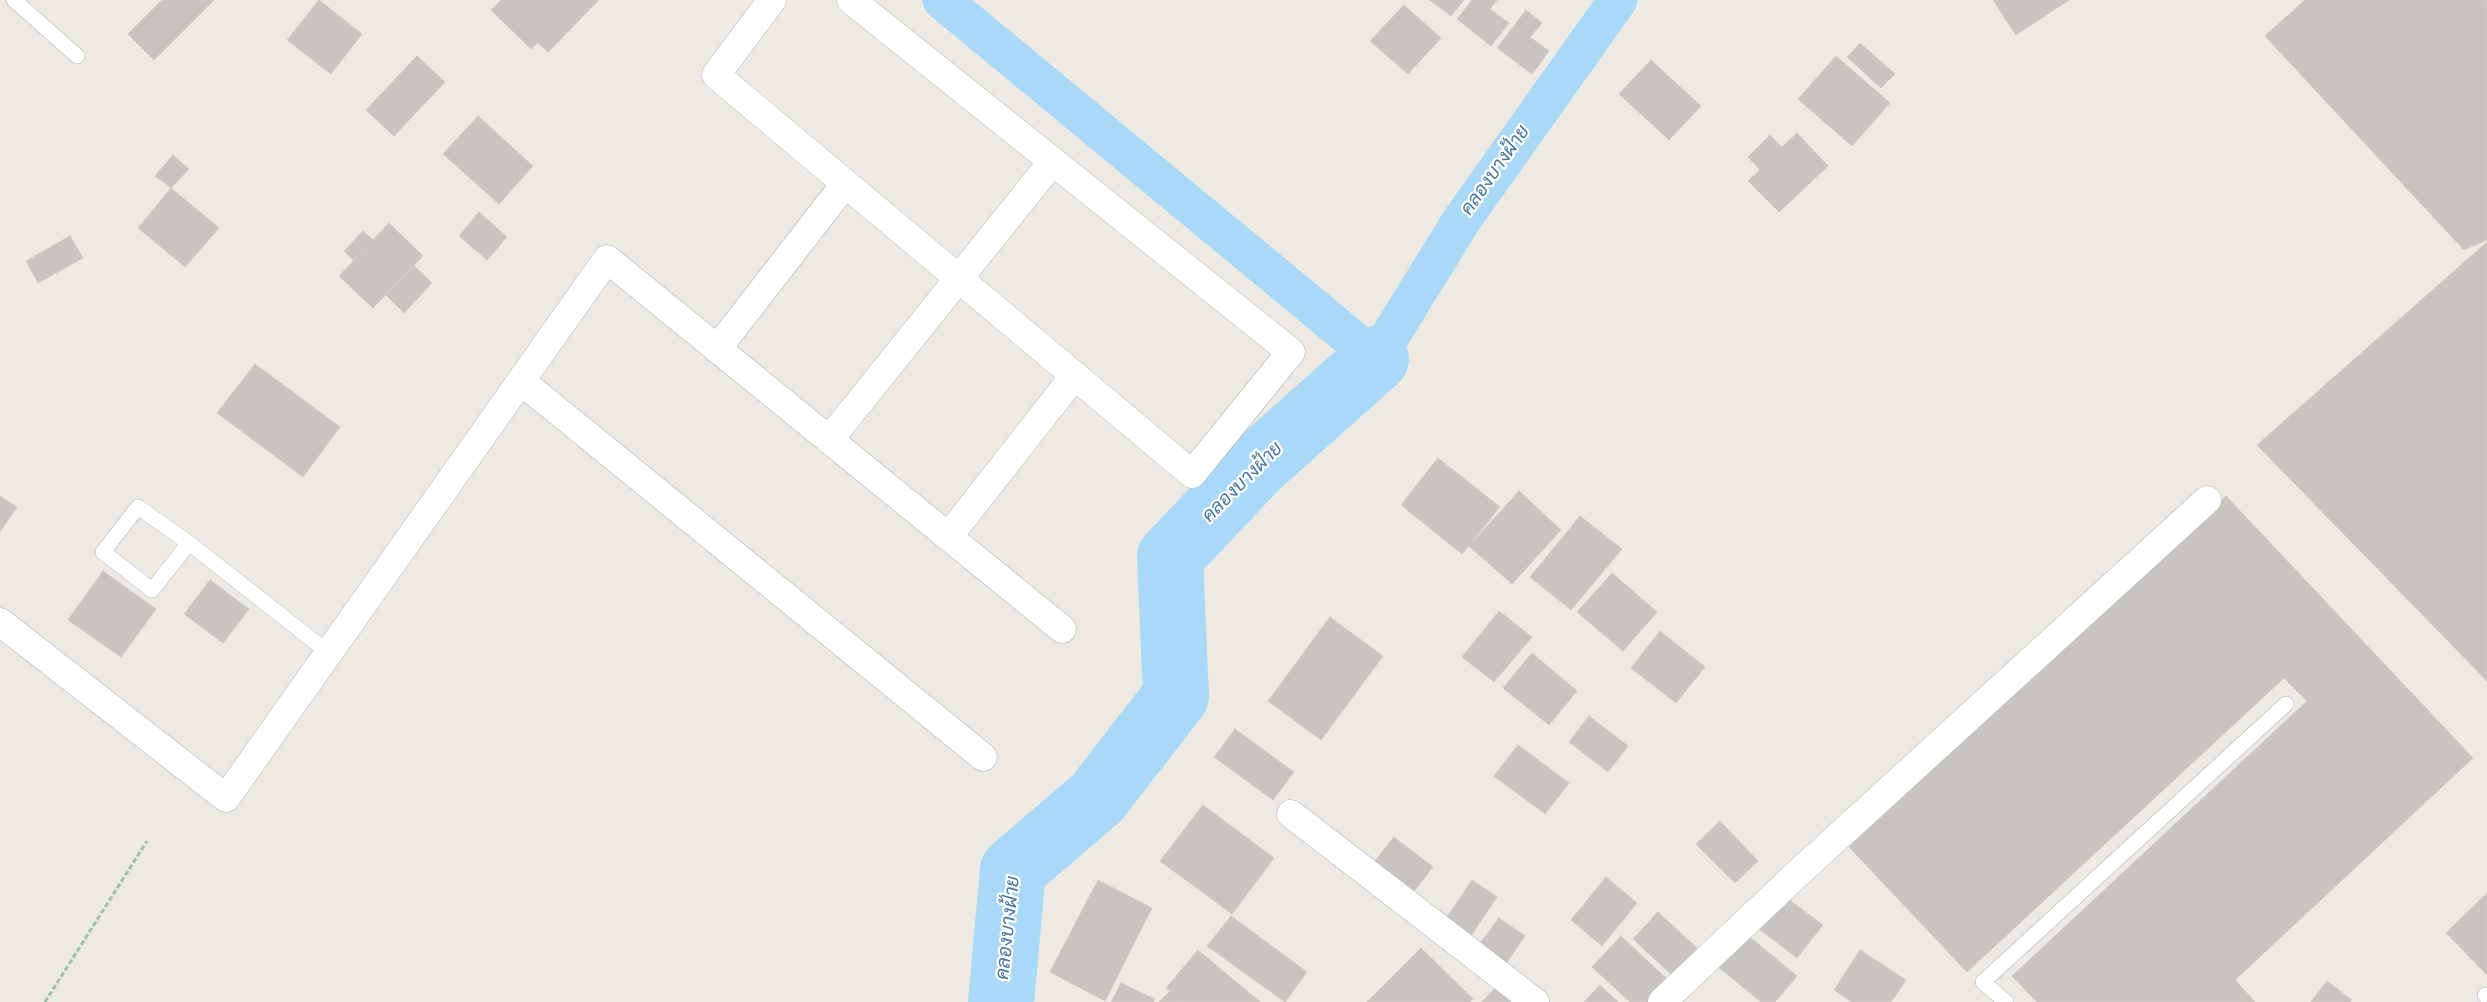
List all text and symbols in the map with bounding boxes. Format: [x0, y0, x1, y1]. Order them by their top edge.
water label: คลองบางฝ้าย [1457, 122, 1535, 220]
water label: คลองบางฝ้าย [1198, 438, 1288, 528]
water label: คลองบางฝ้าย [992, 875, 1026, 981]

